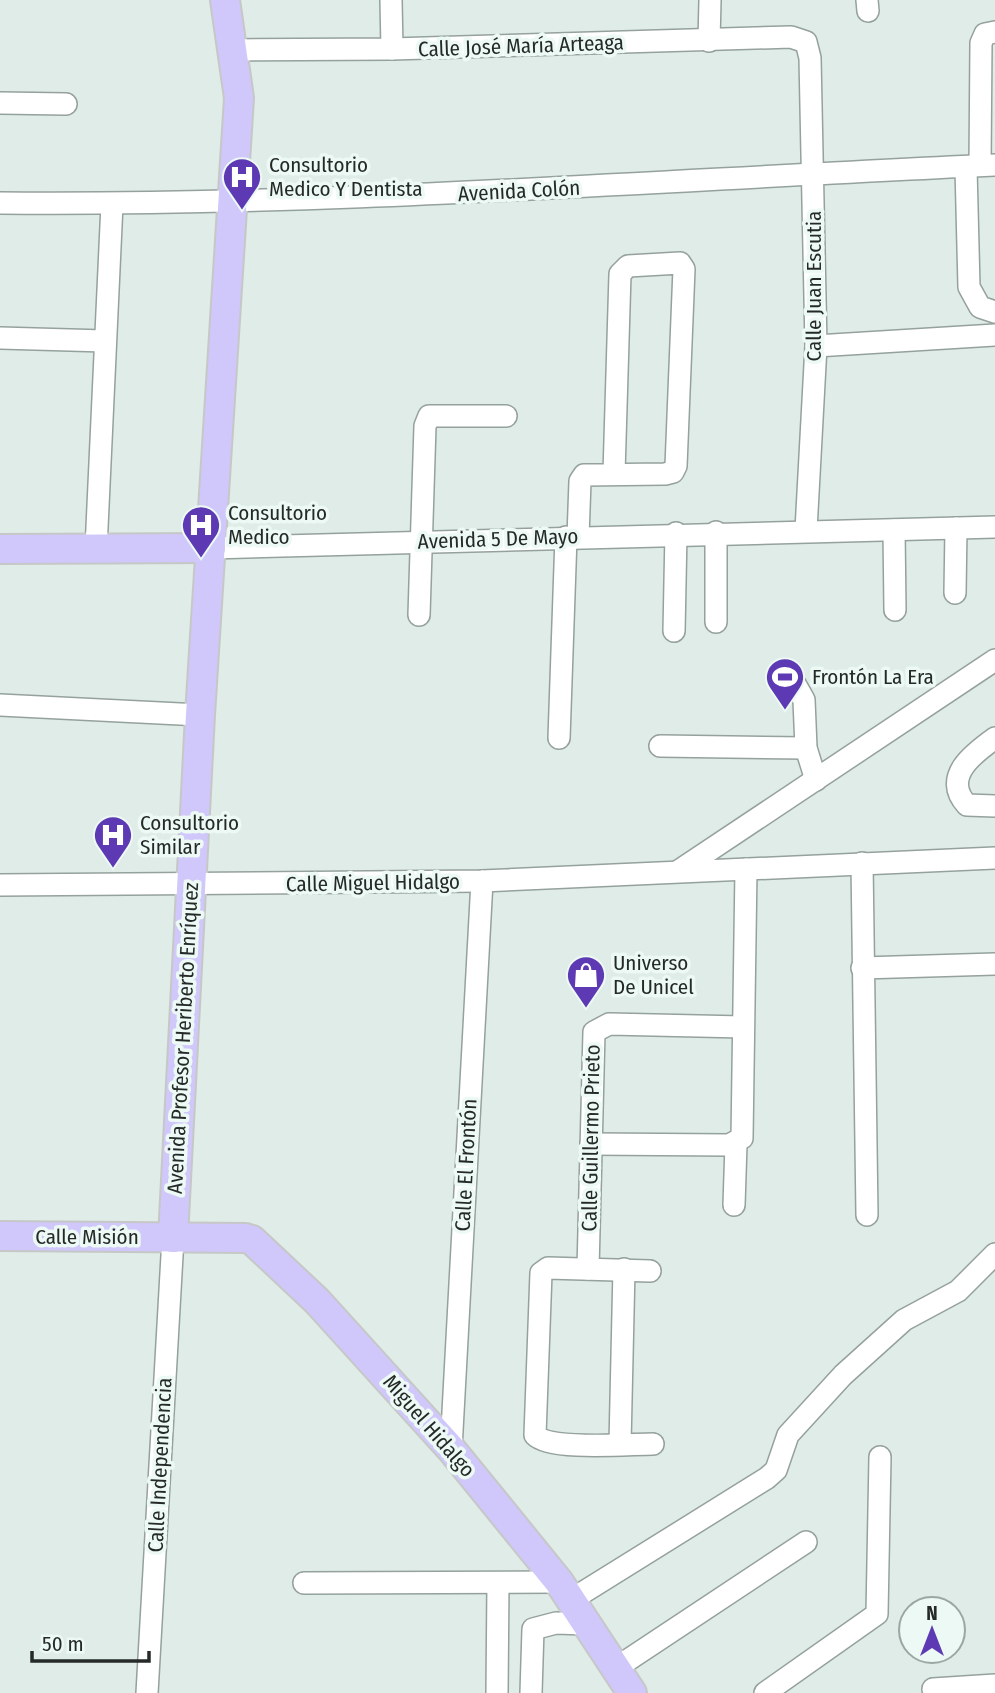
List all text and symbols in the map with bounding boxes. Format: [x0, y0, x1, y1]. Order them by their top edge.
street label: Calle José María Arteaga [418, 29, 624, 63]
place label: Consultorio Medico Y Dentista [269, 152, 423, 202]
hospital icon: Consultorio Medico Y Dentista [221, 156, 263, 211]
street label: Avenida Colón [457, 175, 581, 207]
street label: Calle Juan Escutia [801, 211, 827, 361]
place label: Consultorio Medico [228, 500, 327, 550]
hospital icon: Consultorio Medico [180, 504, 222, 559]
street label: Avenida 5 De Mayo [417, 523, 579, 555]
sports icon: Frontón La Era [764, 656, 806, 711]
place label: Frontón La Era [812, 664, 934, 690]
place label: Consultorio Similar [140, 810, 239, 860]
hospital icon: Consultorio Similar [92, 814, 134, 869]
street label: Calle Miguel Hidalgo [286, 868, 460, 898]
street label: Avenida Profesor Heriberto Enríquez [162, 882, 204, 1194]
place label: Universo De Unicel [613, 950, 694, 1000]
shop icon: Universo De Unicel [565, 954, 607, 1009]
street label: Calle Guillermo Prieto [576, 1044, 606, 1232]
street label: Calle El Frontón [450, 1098, 482, 1232]
street label: Calle Misión [35, 1224, 139, 1250]
street label: Miguel Hidalgo [377, 1369, 481, 1483]
street label: Calle Independencia [142, 1377, 178, 1553]
north arrow [897, 1595, 967, 1665]
text: N [926, 1602, 938, 1625]
scale bar [32, 1620, 149, 1664]
text: 50 m [42, 1631, 84, 1657]

